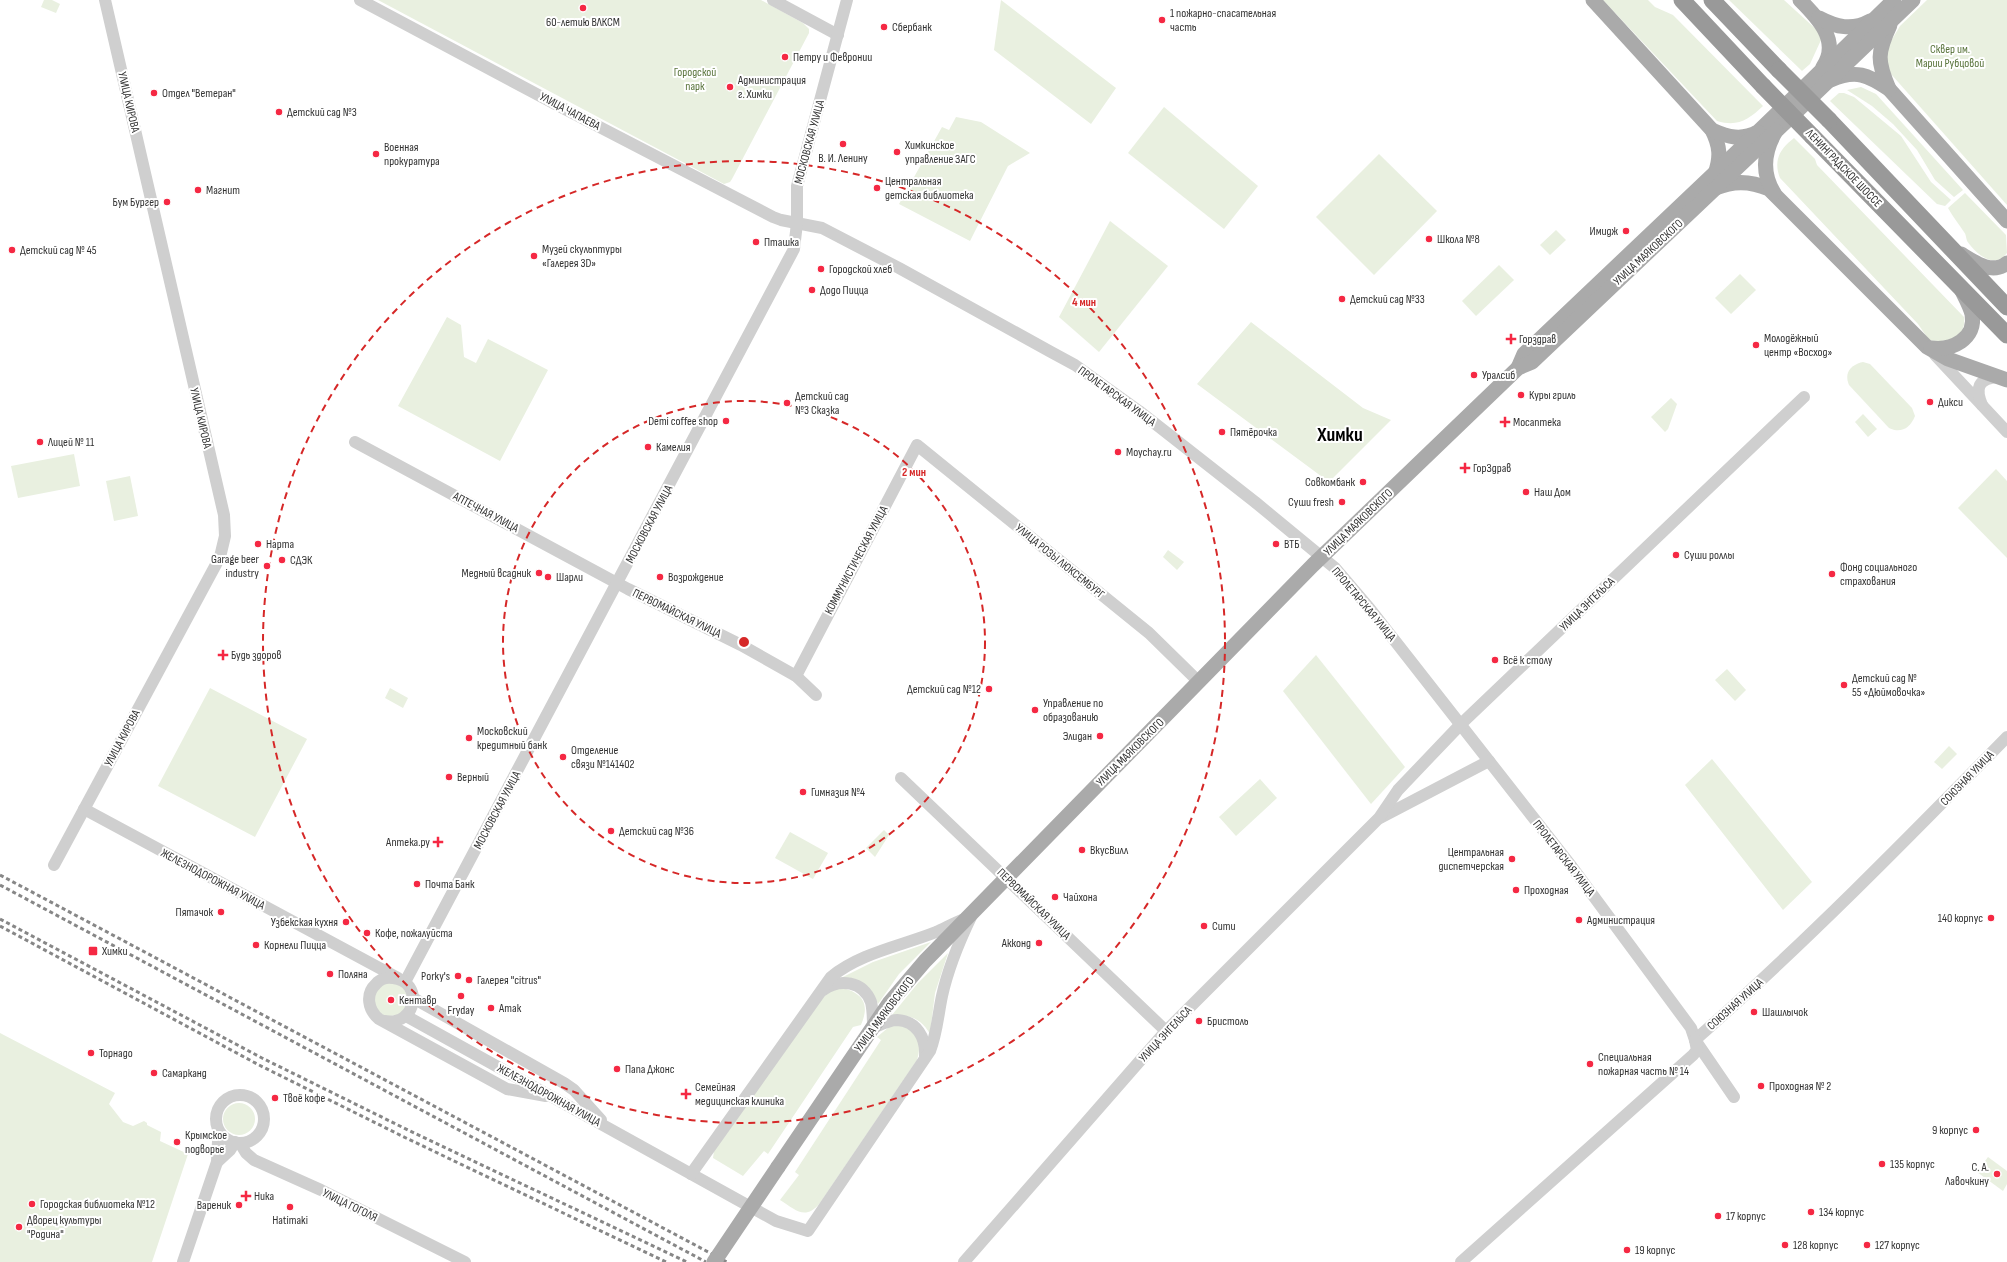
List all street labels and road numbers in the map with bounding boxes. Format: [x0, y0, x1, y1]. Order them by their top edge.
street label: УЛИЦА КИРОВА [114, 70, 143, 135]
street label: УЛИЦА ЧАПАЕВА [537, 89, 603, 134]
street label: МОСКОВСКАЯ УЛИЦА [791, 98, 828, 186]
street label: ЛЕНИНГРАДСКОЕ ШОССЕ [1802, 125, 1885, 211]
street label: УЛИЦА МАЯКОВСКОГО [1610, 216, 1686, 289]
street label: ПРОЛЕТАРСКАЯ УЛИЦА [1075, 363, 1159, 430]
street label: УЛИЦА КИРОВА [186, 386, 215, 451]
street label: МОСКОВСКАЯ УЛИЦА [623, 482, 677, 566]
street label: УЛИЦА МАЯКОВСКОГО [1321, 486, 1396, 559]
street label: АПТЕЧНАЯ УЛИЦА [449, 488, 522, 536]
street label: КОММУНИСТИЧЕСКАЯ УЛИЦА [821, 503, 892, 617]
street label: УЛИЦА РОЗЫ ЛЮКСЕМБУРГ [1012, 521, 1108, 602]
street label: ПРОЛЕТАРСКАЯ УЛИЦА [1328, 564, 1400, 645]
street label: УЛИЦА ЭНГЕЛЬСА [1557, 574, 1619, 634]
street label: ПЕРВОМАЙСКАЯ УЛИЦА [630, 586, 724, 642]
street label: УЛИЦА КИРОВА [101, 707, 144, 769]
street label: УЛИЦА МАЯКОВСКОГО [1093, 715, 1168, 790]
street label: СОЮЗНАЯ УЛИЦА [1937, 747, 1998, 809]
street label: МОСКОВСКАЯ УЛИЦА [471, 768, 525, 852]
street label: ПРОЛЕТАРСКАЯ УЛИЦА [1529, 817, 1599, 900]
street label: ЖЕЛЕЗНОДОРОЖНАЯ УЛИЦА [158, 846, 268, 914]
street label: ПЕРВОМАЙСКАЯ УЛИЦА [994, 865, 1074, 944]
street label: УЛИЦА МАЯКОВСКОГО [851, 974, 918, 1055]
street label: СОЮЗНАЯ УЛИЦА [1704, 975, 1767, 1034]
street label: УЛИЦА ЭНГЕЛЬСА [1136, 1003, 1196, 1065]
street label: ЖЕЛЕЗНОДОРОЖНАЯ УЛИЦА [494, 1061, 604, 1131]
street label: УЛИЦА ГОГОЛЯ [320, 1186, 380, 1225]

